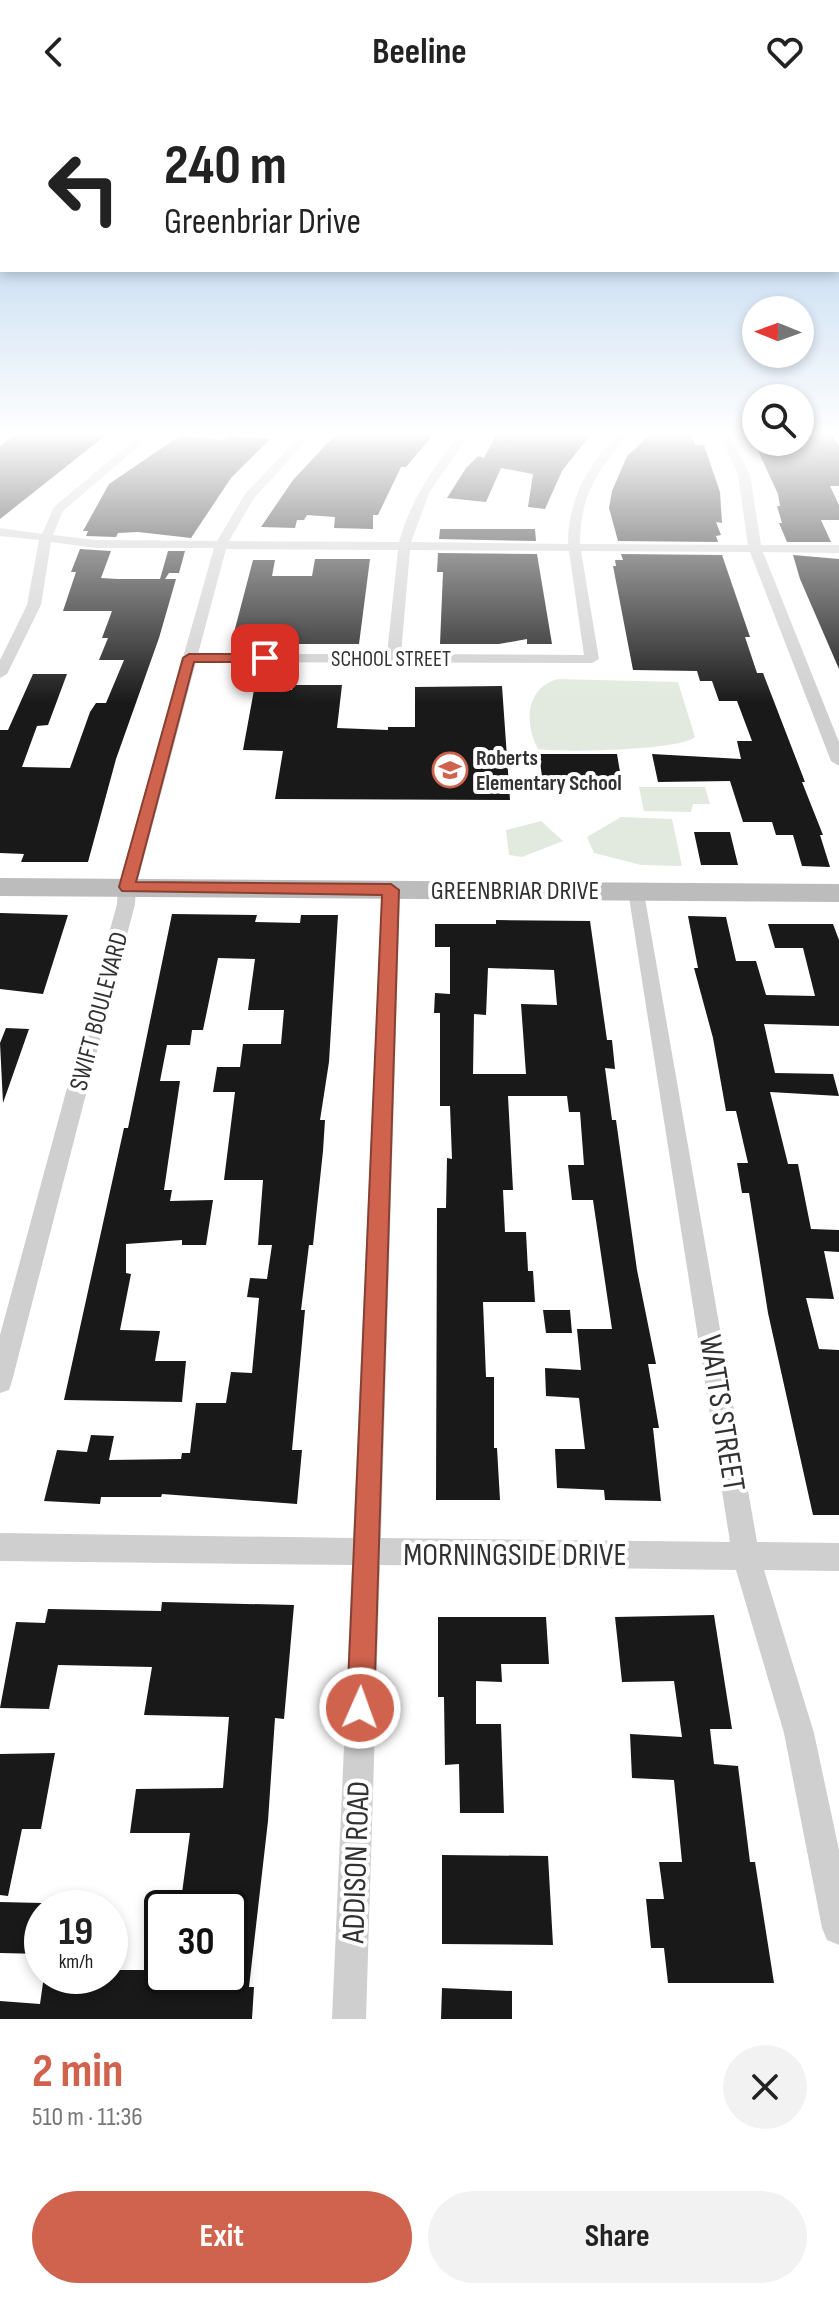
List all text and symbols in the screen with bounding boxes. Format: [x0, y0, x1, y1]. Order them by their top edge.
icon: back [32, 30, 76, 74]
icon: heart [763, 30, 807, 74]
text: Beeline [372, 31, 467, 74]
text: 240 m [164, 133, 287, 200]
icon: left [32, 136, 136, 240]
text: Greenbriar Drive [164, 201, 361, 244]
north arrow [742, 296, 814, 368]
map controls [742, 296, 814, 456]
button: search [742, 384, 814, 456]
pin [231, 624, 299, 692]
icon: arrive [243, 636, 287, 680]
street label: SCHOOL STREET [331, 646, 451, 673]
place label: Roberts Elementary School [476, 745, 622, 797]
school or university icon: Roberts Elementary School [431, 751, 469, 789]
street label: GREENBRIAR DRIVE [431, 876, 599, 907]
street label: SWIFT BOULEVARD [63, 929, 135, 1094]
street label: WATTS STREET [690, 1332, 753, 1494]
street label: MORNINGSIDE DRIVE [403, 1536, 627, 1575]
position arrow [318, 1666, 402, 1750]
street label: ADDISON ROAD [334, 1780, 379, 1945]
speed limit sign: 30 [144, 1890, 248, 1994]
text: 19 [59, 1908, 93, 1956]
text: km/h [59, 1950, 93, 1974]
text: 2 min [32, 2043, 123, 2100]
button: close [723, 2045, 807, 2129]
text: 510 m · 11:36 [32, 2102, 143, 2133]
button: Exit [32, 2191, 412, 2283]
button: Share [428, 2191, 807, 2283]

